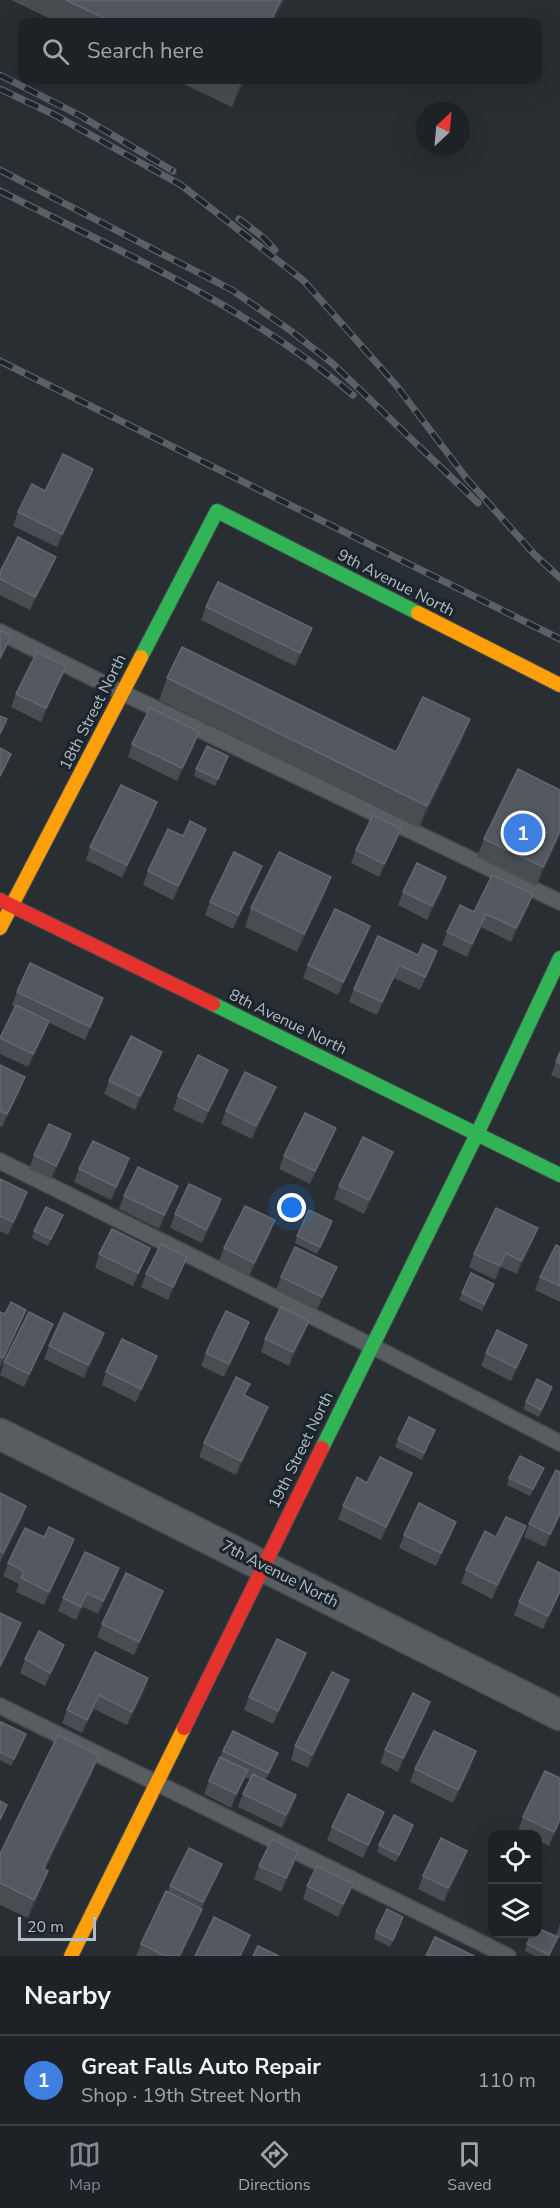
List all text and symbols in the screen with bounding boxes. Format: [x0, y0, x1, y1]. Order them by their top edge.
search box [18, 18, 542, 84]
icon: search [39, 35, 72, 68]
text: Search here [87, 36, 204, 66]
north arrow [416, 102, 470, 156]
street label: 9th Avenue North [334, 544, 458, 622]
street label: 18th Street North [54, 650, 132, 774]
pin: 1 [504, 810, 542, 856]
street label: 8th Avenue North [225, 984, 351, 1060]
your location [277, 1193, 306, 1222]
street label: 19th Street North [263, 1388, 339, 1512]
street label: 7th Avenue North [218, 1535, 342, 1613]
map controls [488, 1830, 542, 1938]
button: locate [488, 1830, 542, 1884]
button: layers [488, 1884, 542, 1938]
scale bar [18, 1914, 96, 1942]
text: 20 m [27, 1916, 64, 1938]
text: Nearby [24, 1978, 111, 2013]
text: Great Falls Auto Repair [81, 2052, 321, 2082]
text: 1 [38, 2067, 50, 2094]
text: 110 m [478, 2067, 536, 2094]
text: Shop · 19th Street North [81, 2082, 301, 2109]
tab: Map [68, 2138, 101, 2196]
tab: Directions [238, 2138, 310, 2196]
tab: Saved [447, 2138, 492, 2196]

